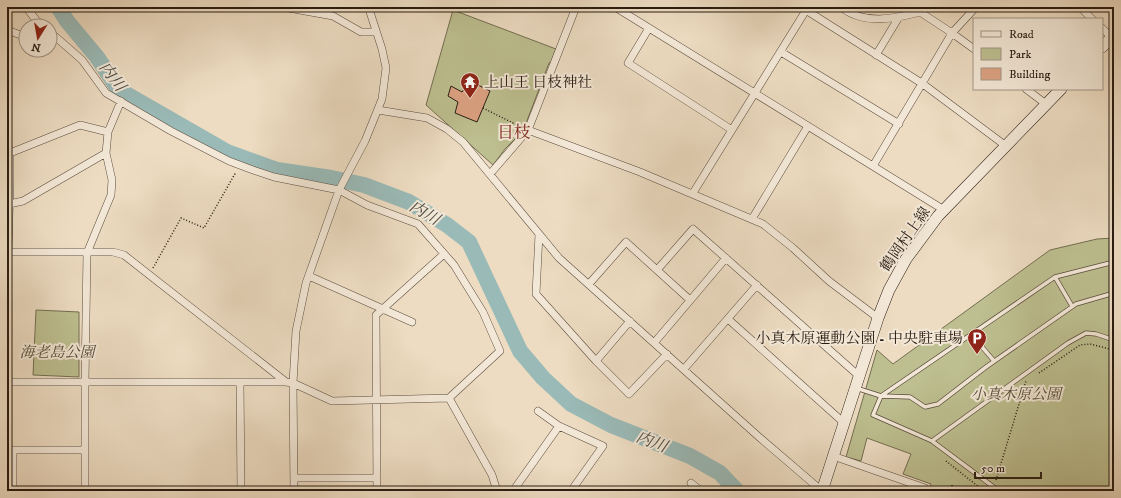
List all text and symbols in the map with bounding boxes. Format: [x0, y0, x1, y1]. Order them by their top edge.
north arrow [18, 18, 58, 58]
legend [973, 18, 1103, 90]
text: Road [1009, 27, 1034, 42]
text: N [31, 39, 42, 55]
text: Park [1009, 47, 1031, 62]
water label: 内川 [94, 58, 131, 97]
text: Building [1009, 67, 1050, 82]
temple icon: 上山王 日枝神社 [459, 71, 481, 99]
place label: 上山王 日枝神社 [484, 73, 592, 92]
district label: 日枝 [497, 122, 531, 144]
water label: 内川 [406, 196, 445, 231]
street label: 鶴岡村上線 [876, 203, 935, 275]
parking icon: 小真木原運動公園 - 中央駐車場 [966, 327, 988, 355]
place label: 小真木原運動公園 - 中央駐車場 [755, 329, 963, 348]
park label: 海老島公園 [19, 343, 97, 362]
park label: 小真木原公園 [971, 385, 1064, 404]
water label: 内川 [633, 427, 672, 458]
scale bar [975, 454, 1041, 480]
text: 50 m [981, 461, 1005, 476]

